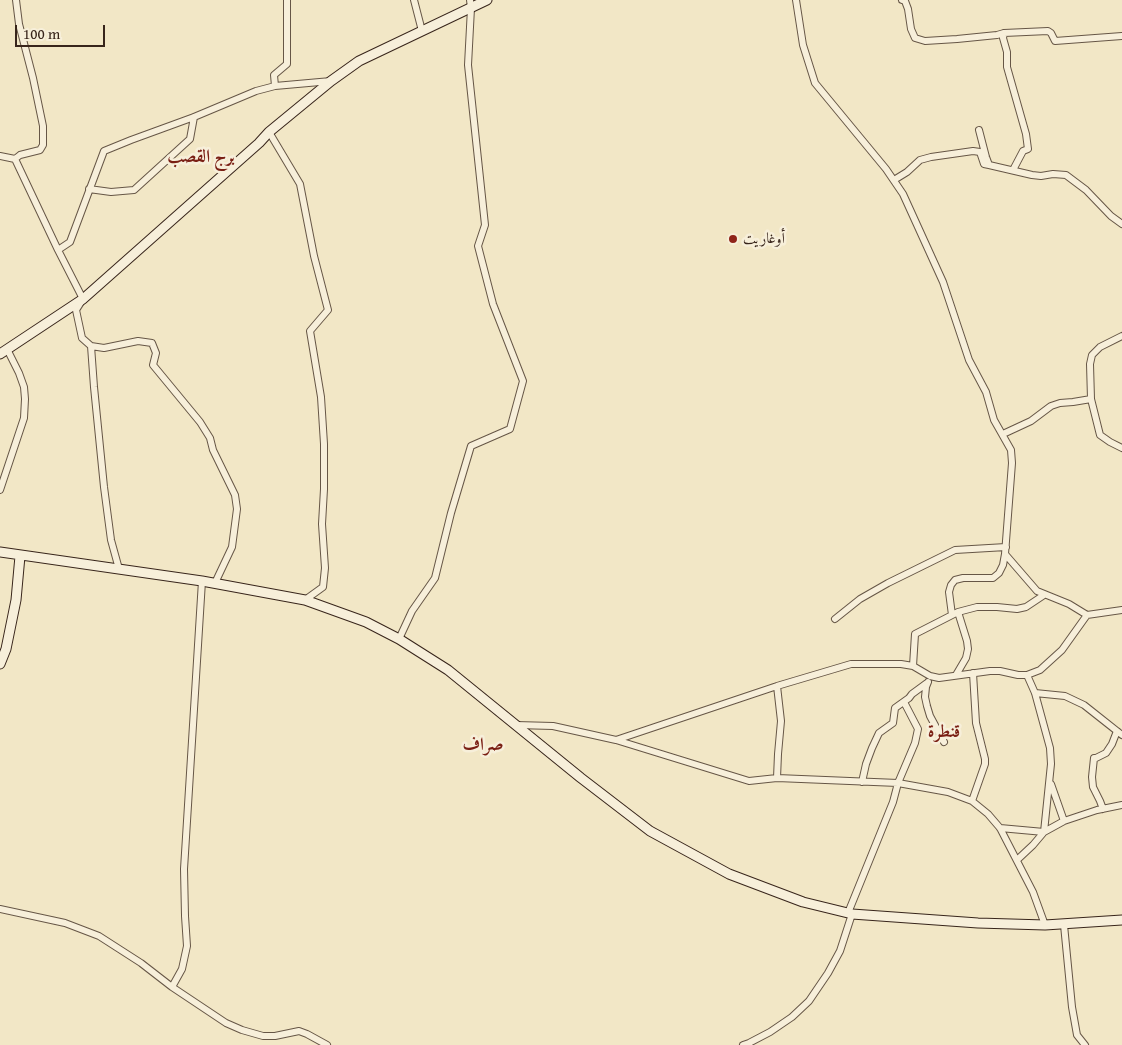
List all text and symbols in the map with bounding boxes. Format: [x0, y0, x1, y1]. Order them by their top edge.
scale bar [18, 15, 108, 47]
text: 100 m [23, 23, 60, 44]
district label: برج القصب [167, 146, 235, 168]
place label: أوغاريت [743, 230, 785, 248]
marker: أوغاريت [727, 233, 739, 245]
district label: قنطرة [928, 721, 960, 743]
district label: صراف [462, 734, 504, 756]

